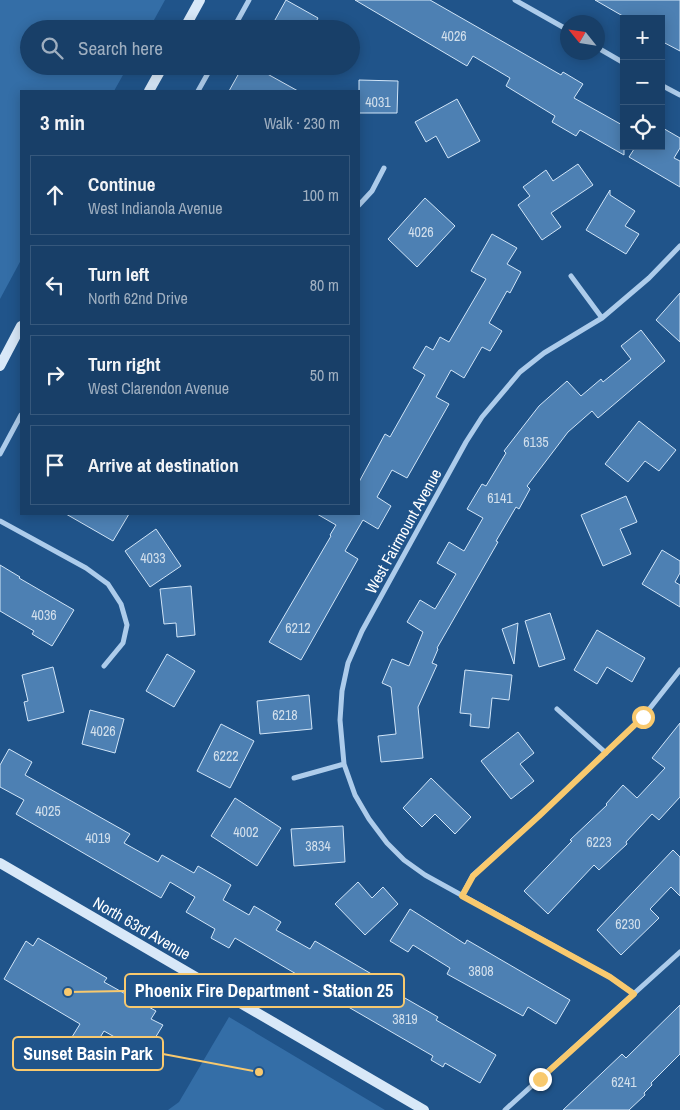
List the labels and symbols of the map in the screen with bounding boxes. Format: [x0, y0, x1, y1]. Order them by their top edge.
north arrow [560, 15, 605, 60]
house number: 4026 [441, 27, 467, 45]
house number: 4031 [365, 93, 391, 111]
house number: 4026 [408, 223, 434, 241]
house number: 6135 [523, 433, 549, 451]
street label: West Fairmount Avenue [360, 465, 446, 597]
house number: 6141 [487, 489, 513, 507]
house number: 4033 [140, 549, 166, 567]
house number: 4036 [31, 606, 57, 624]
house number: 6212 [285, 619, 311, 637]
house number: 6218 [272, 706, 298, 724]
route start [632, 706, 655, 729]
house number: 4026 [90, 722, 116, 740]
house number: 6222 [213, 747, 239, 765]
house number: 4025 [35, 802, 61, 820]
house number: 4002 [233, 823, 259, 841]
house number: 4019 [85, 829, 111, 847]
house number: 6223 [586, 833, 612, 851]
house number: 3834 [305, 837, 331, 855]
street label: North 63rd Avenue [89, 891, 195, 965]
house number: 6230 [615, 915, 641, 933]
house number: 3808 [468, 962, 494, 980]
callout: Phoenix Fire Department - Station 25 [125, 974, 404, 1007]
text: Phoenix Fire Department - Station 25 [135, 978, 393, 1003]
house number: 3819 [392, 1010, 418, 1028]
callout: Sunset Basin Park [13, 1037, 163, 1070]
text: Sunset Basin Park [23, 1041, 154, 1066]
route end [529, 1068, 552, 1091]
house number: 6241 [611, 1073, 637, 1091]

